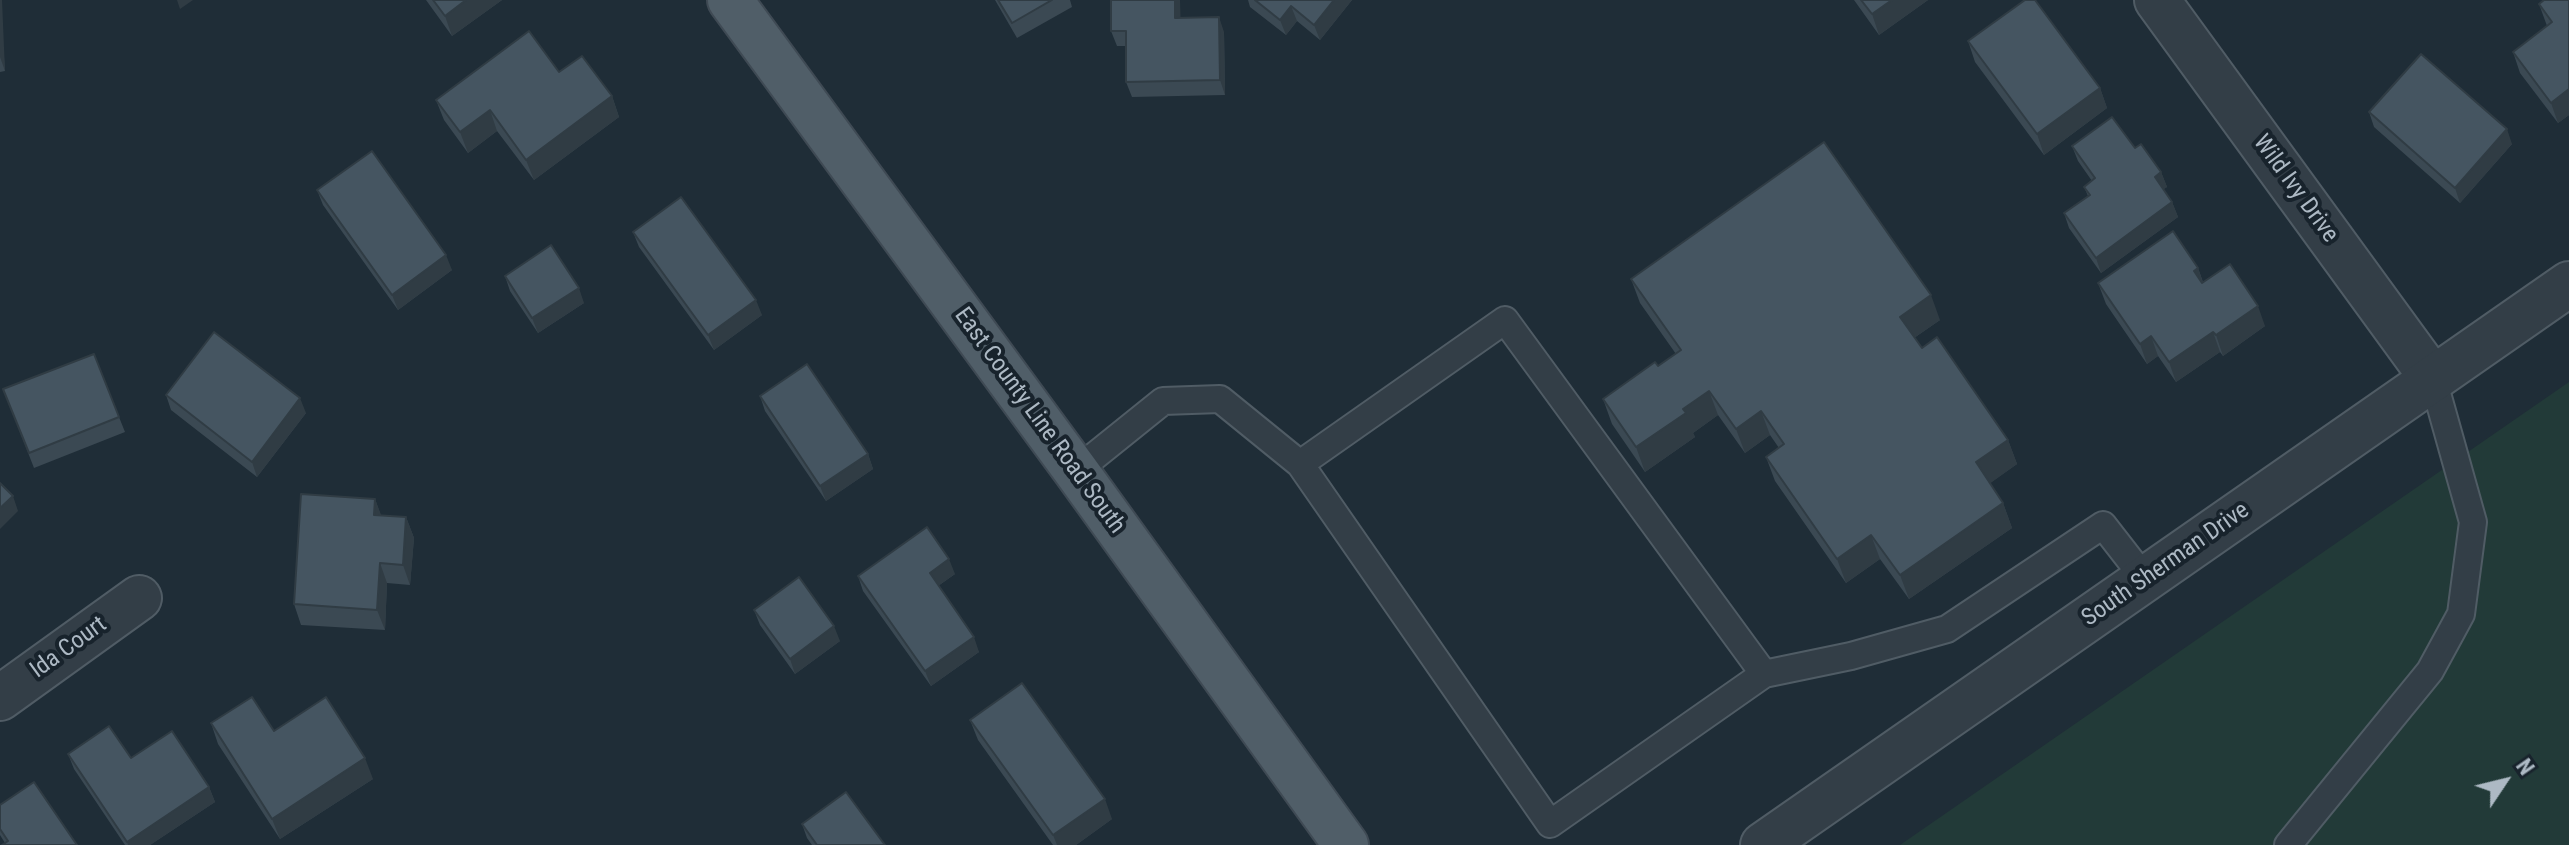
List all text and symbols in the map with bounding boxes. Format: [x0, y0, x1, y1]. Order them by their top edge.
street label: Wild Ivy Drive [2246, 129, 2344, 249]
street label: East County Line Road South [947, 302, 1131, 540]
street label: South Sherman Drive [2077, 497, 2255, 633]
street label: Ida Court [25, 611, 113, 685]
north arrow [2465, 741, 2545, 821]
text: N [2511, 754, 2539, 780]

